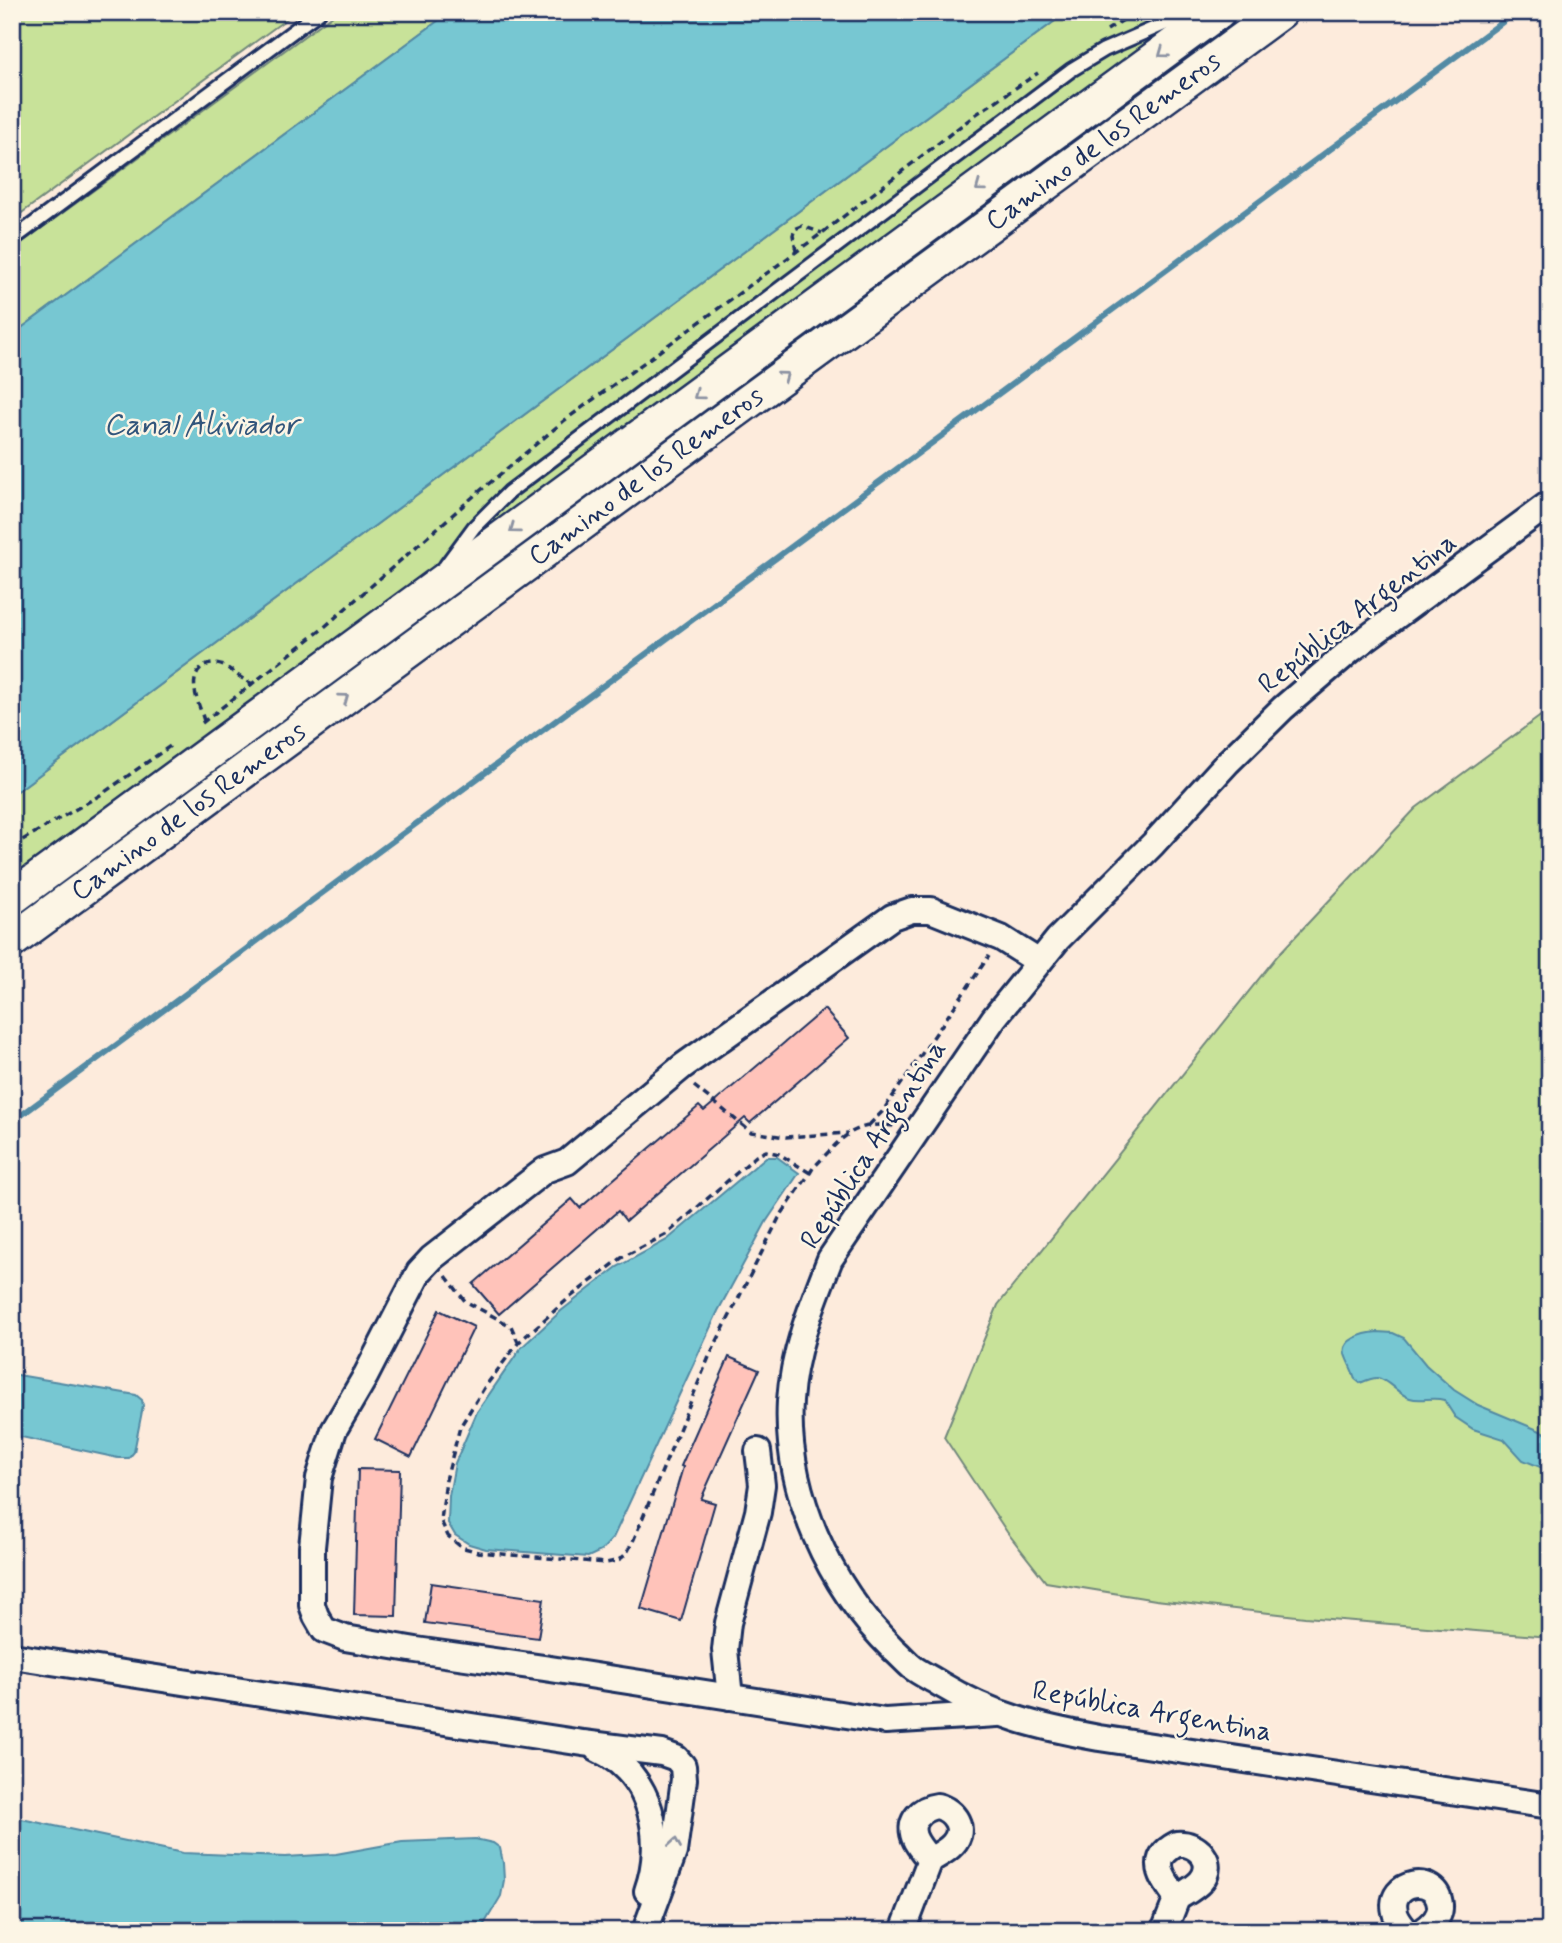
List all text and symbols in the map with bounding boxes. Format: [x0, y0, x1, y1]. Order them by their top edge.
street label: Camino de los Remeros [978, 43, 1228, 240]
one-way arrow [1158, 44, 1171, 57]
one-way arrow [975, 179, 987, 192]
one-way arrow [777, 371, 789, 384]
street label: Camino de los Remeros [521, 378, 771, 575]
one-way arrow [693, 386, 705, 399]
water label: Canal Aliviador [104, 406, 302, 445]
one-way arrow [509, 521, 522, 533]
street label: República Argentina [1251, 525, 1467, 706]
one-way arrow [336, 694, 349, 706]
street label: Camino de los Remeros [64, 713, 314, 910]
street label: República Argentina [792, 1033, 958, 1258]
street label: República Argentina [1029, 1673, 1275, 1754]
one-way arrow [667, 1837, 682, 1849]

